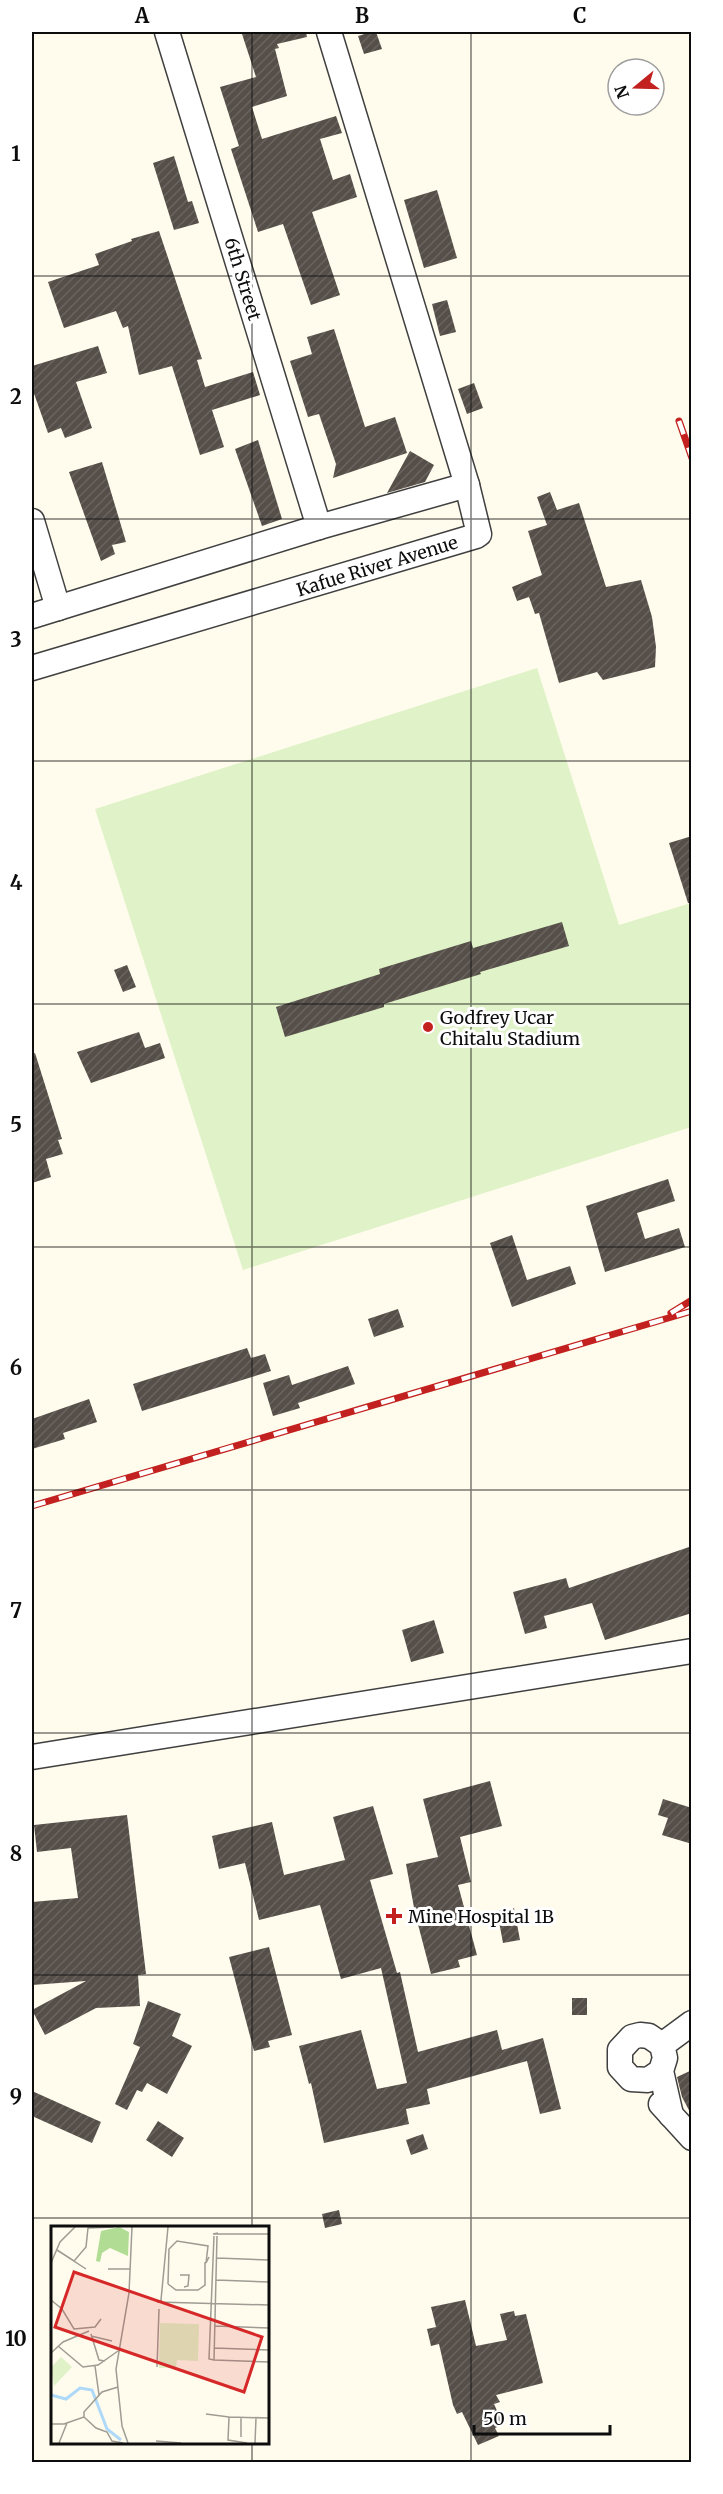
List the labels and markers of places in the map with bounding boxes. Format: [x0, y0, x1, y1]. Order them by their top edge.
place label: Godfrey Ucar Chitalu Stadium [440, 1006, 580, 1050]
marker: Godfrey Ucar Chitalu Stadium [421, 1020, 435, 1034]
place label: Mine Hospital 1B [408, 1905, 554, 1928]
marker: Mine Hospital 1B [385, 1907, 403, 1925]

